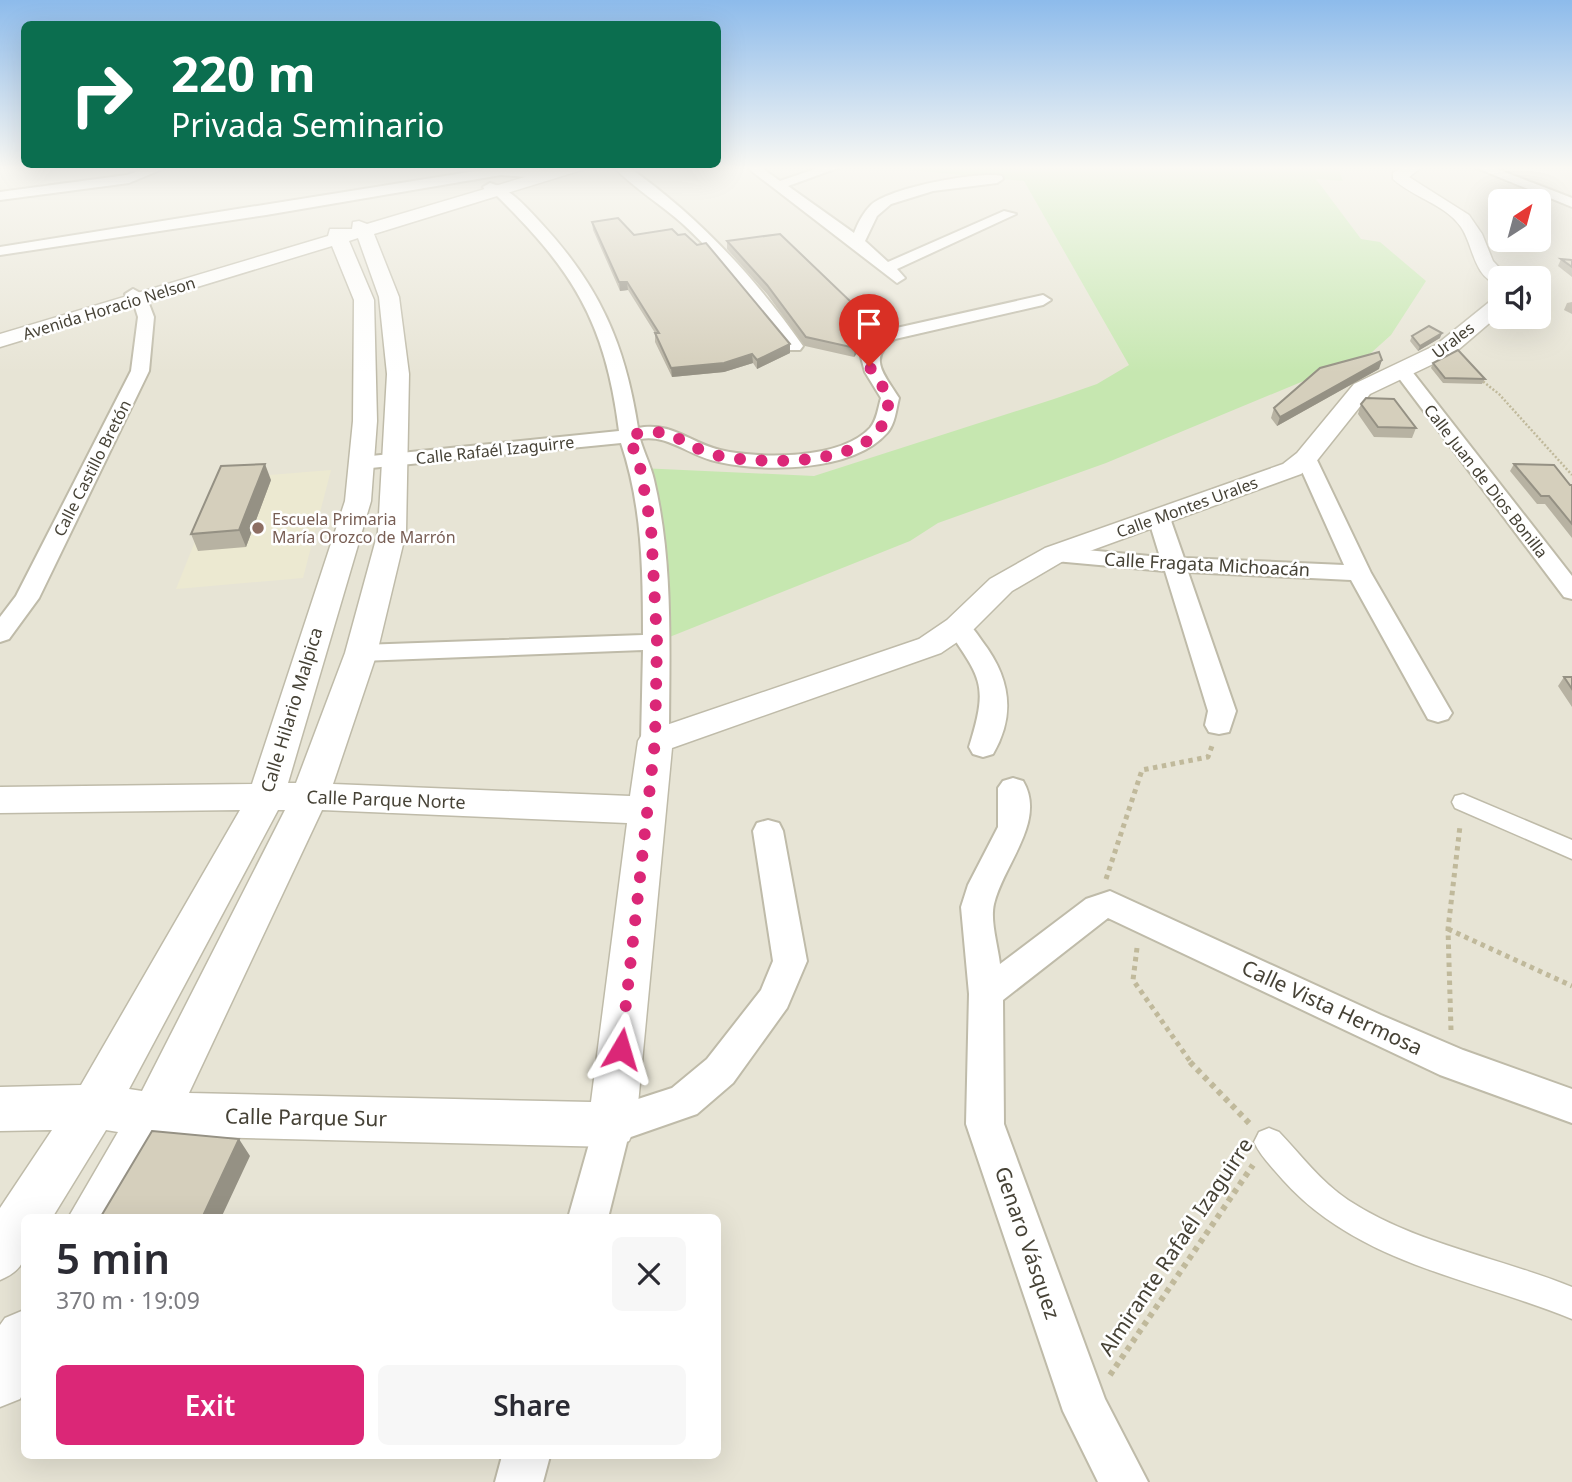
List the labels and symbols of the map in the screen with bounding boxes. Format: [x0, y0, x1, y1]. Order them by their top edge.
north arrow [1488, 189, 1550, 252]
street label: Avenida Horacio Nelson [20, 271, 198, 345]
pin [839, 294, 899, 366]
street label: Urales [1427, 317, 1479, 363]
street label: Calle Castillo Bretón [48, 396, 136, 540]
street label: Calle Juan de Dios Bonilla [1419, 400, 1553, 562]
street label: Calle Rafaél Izaguirre [415, 431, 575, 469]
street label: Calle Montes Urales [1113, 471, 1261, 543]
place label: Escuela Primaria María Orozco de Marrón [272, 508, 456, 548]
marker: Escuela Primaria María Orozco de Marrón [250, 520, 266, 536]
street label: Calle Fragata Michoacán [1103, 547, 1311, 581]
street label: Calle Hilario Malpica [254, 624, 328, 795]
street label: Calle Parque Norte [306, 784, 466, 814]
street label: Calle Vista Hermosa [1238, 953, 1427, 1061]
position arrow [584, 1012, 658, 1086]
street label: Calle Parque Sur [225, 1102, 388, 1132]
street label: Almirante Rafaél Izaguirre [1092, 1132, 1259, 1361]
street label: Genaro Vásquez [989, 1163, 1067, 1323]

